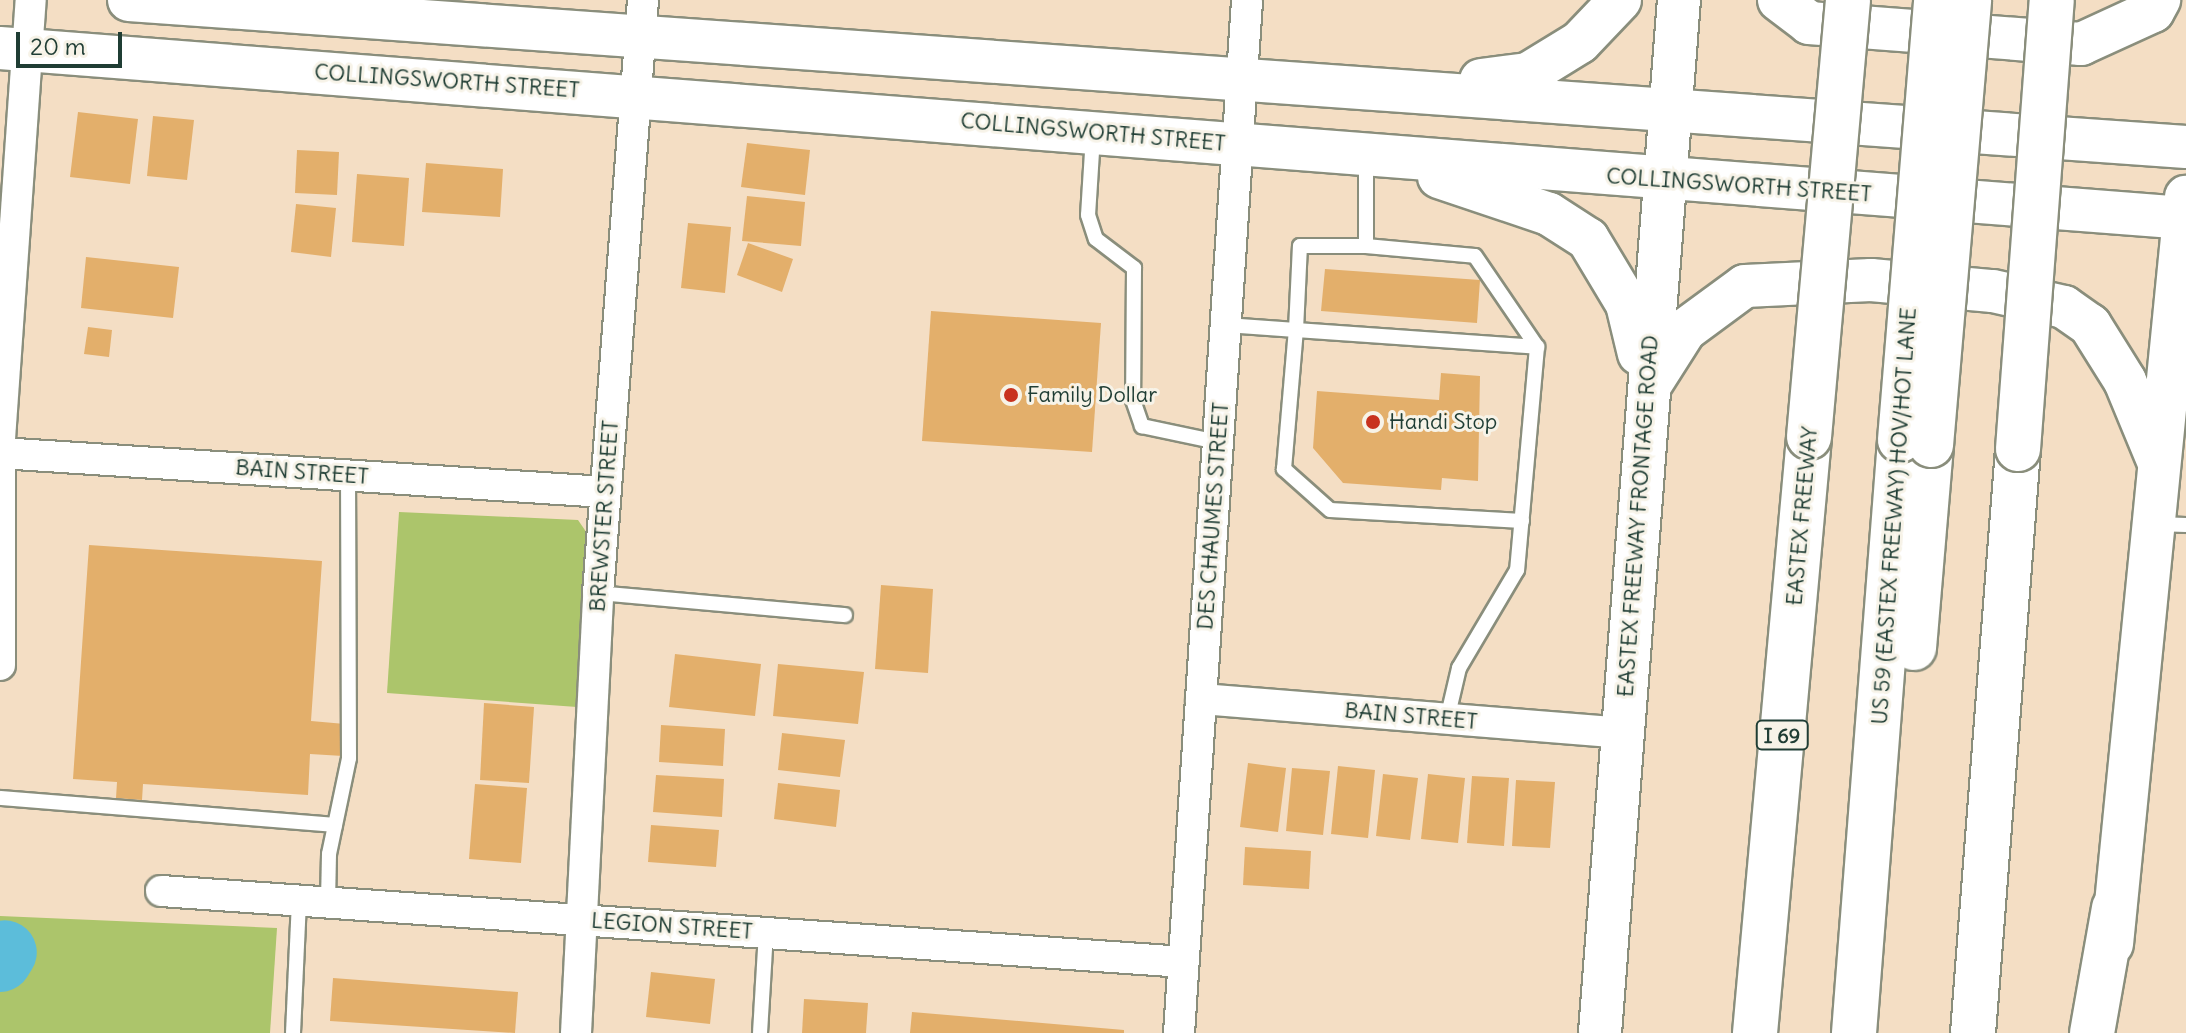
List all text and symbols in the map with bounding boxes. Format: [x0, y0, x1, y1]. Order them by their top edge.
scale bar [20, 16, 126, 66]
text: 20 m [30, 31, 86, 61]
street label: COLLINGSWORTH STREET [313, 59, 581, 103]
street label: COLLINGSWORTH STREET [959, 107, 1227, 157]
street label: COLLINGSWORTH STREET [1605, 163, 1873, 207]
street label: US 59 (EASTEX FREEWAY) HOV/HOT LANE [1866, 306, 1922, 726]
street label: EASTEX FREEWAY FRONTAGE ROAD [1612, 334, 1664, 698]
place label: Family Dollar [1027, 382, 1157, 408]
marker: Family Dollar [1002, 386, 1020, 404]
street label: DES CHAUMES STREET [1192, 401, 1234, 631]
place label: Handi Stop [1389, 409, 1497, 435]
marker: Handi Stop [1364, 413, 1382, 431]
street label: BREWSTER STREET [584, 419, 624, 613]
street label: EASTEX FREEWAY [1781, 425, 1823, 607]
street label: BAIN STREET [234, 454, 370, 490]
street label: BAIN STREET [1343, 697, 1479, 735]
road number: I 69 [1754, 719, 1810, 751]
street label: LEGION STREET [590, 907, 754, 945]

